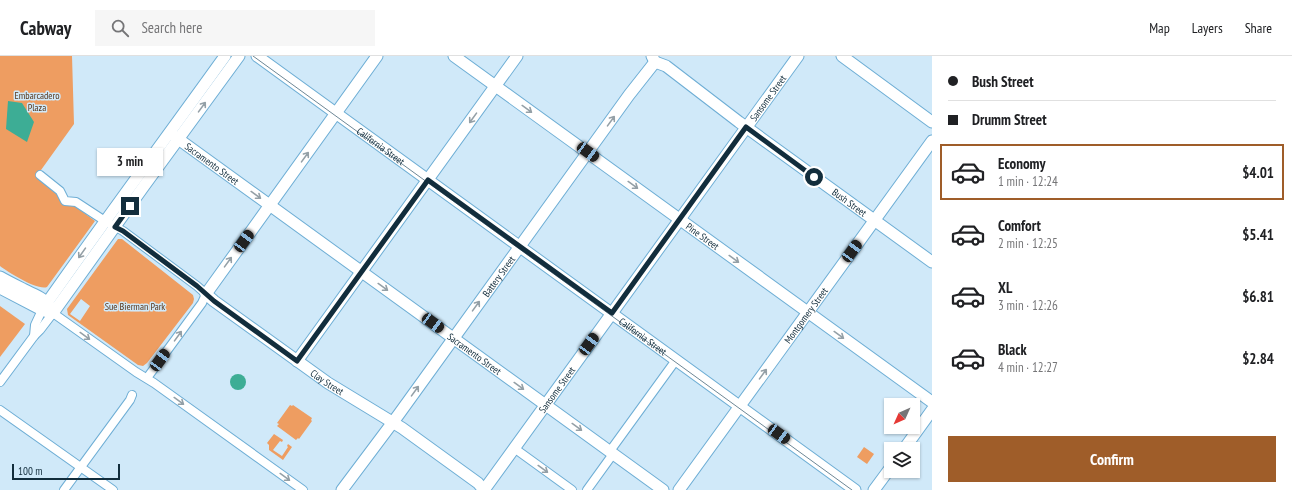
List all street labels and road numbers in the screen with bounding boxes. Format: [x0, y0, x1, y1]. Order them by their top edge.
street label: Sansome Street [747, 72, 789, 124]
street label: California Street [354, 124, 407, 168]
street label: Sacramento Street [183, 140, 242, 188]
street label: Bush Street [830, 185, 870, 219]
street label: Pine Street [683, 220, 722, 253]
street label: Battery Street [479, 253, 518, 299]
street label: Montgomery Street [781, 284, 831, 346]
street label: California Street [617, 314, 670, 358]
street label: Sacramento Street [445, 330, 504, 378]
street label: Sansome Street [536, 364, 578, 415]
street label: Clay Street [308, 366, 347, 398]

